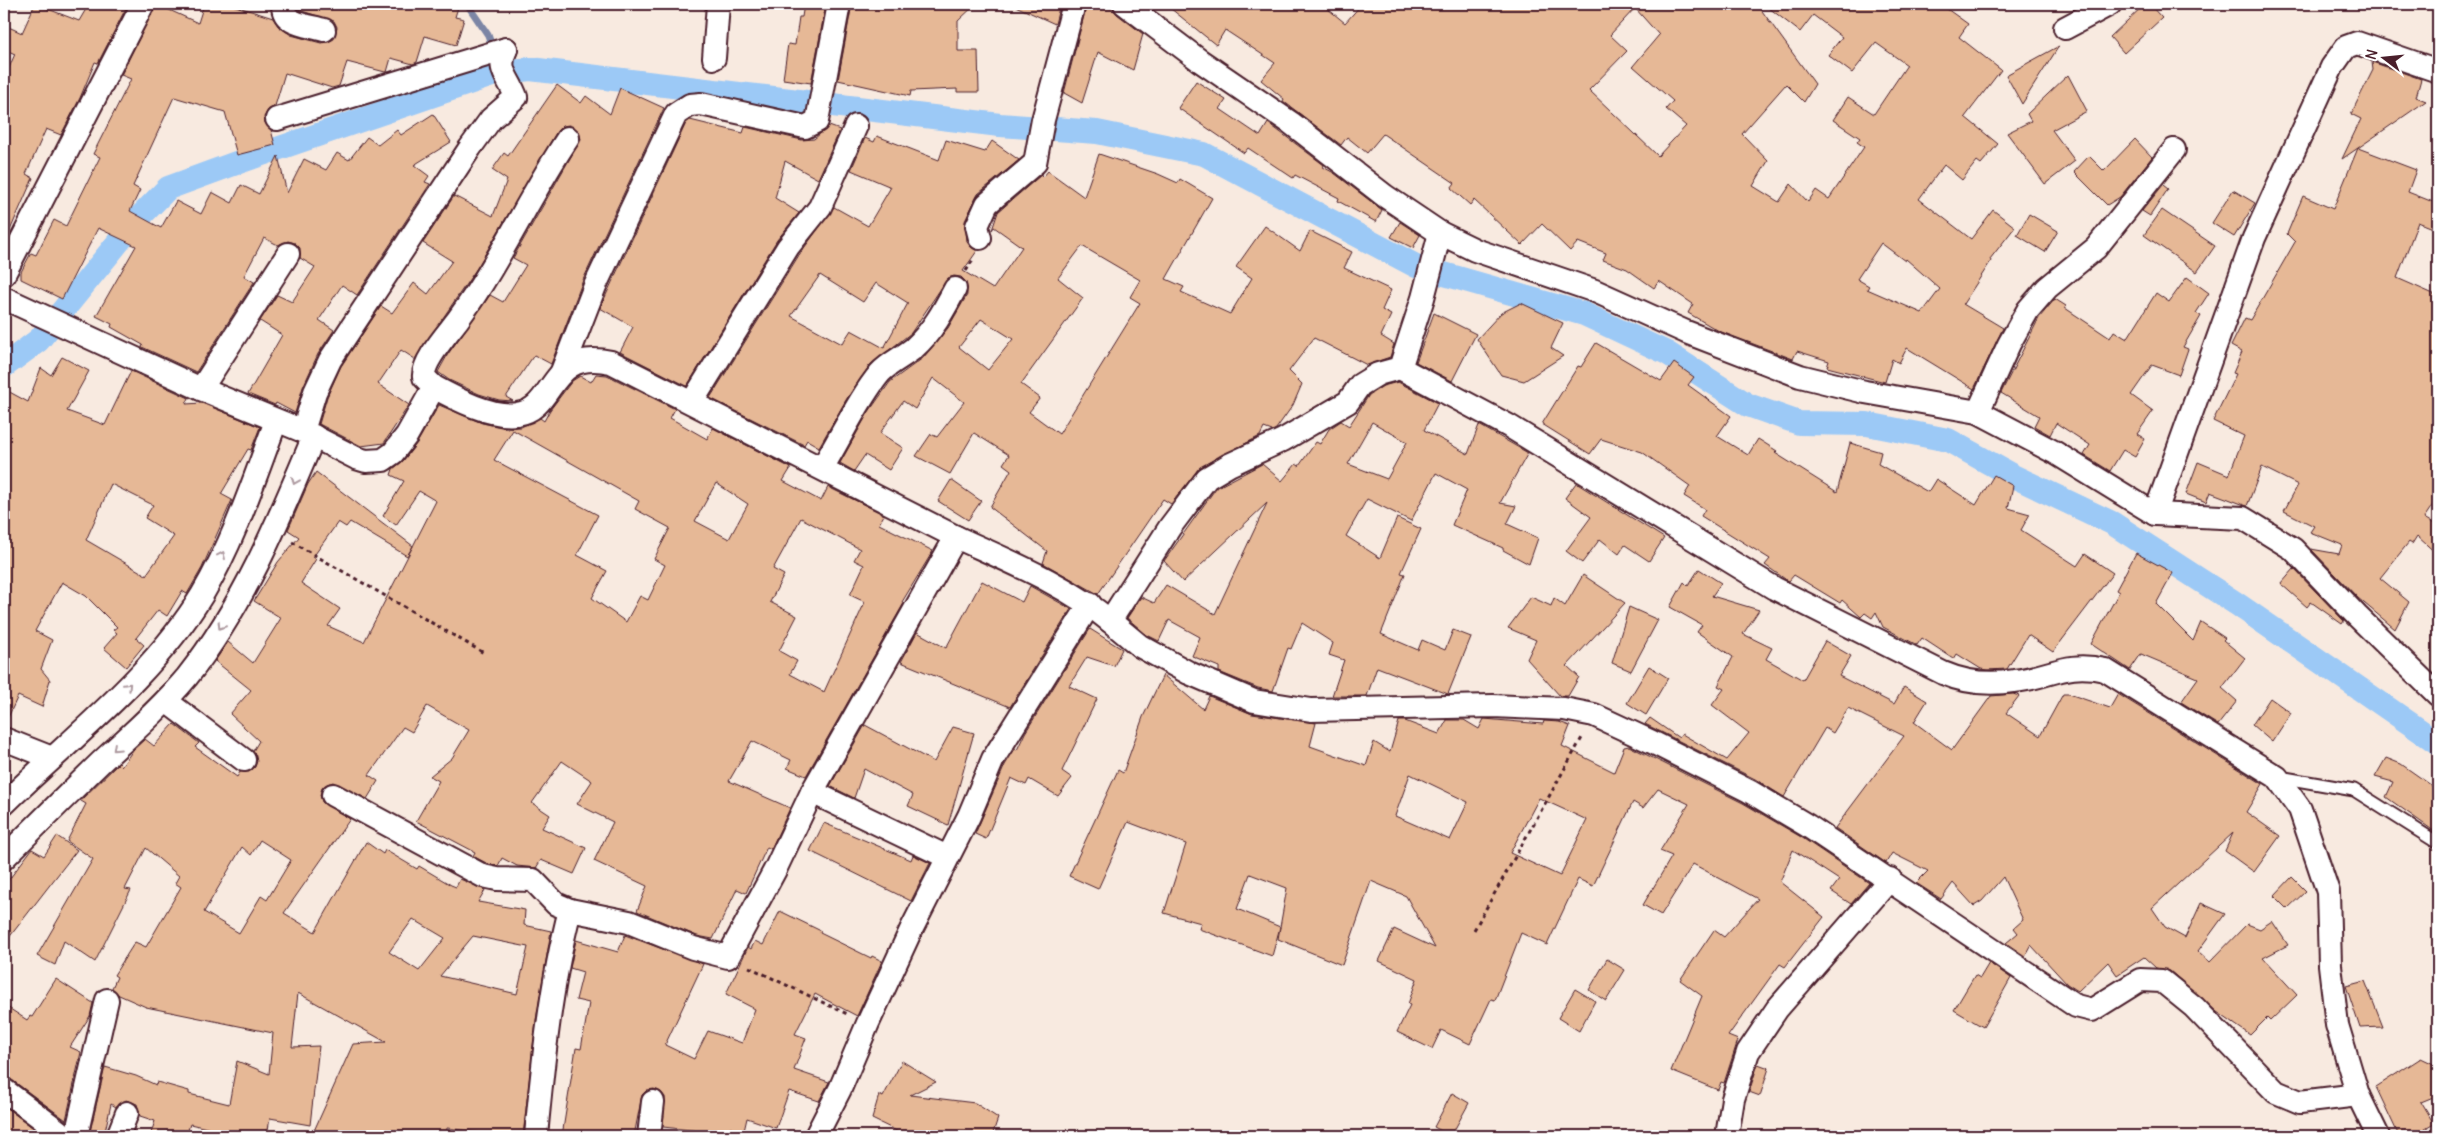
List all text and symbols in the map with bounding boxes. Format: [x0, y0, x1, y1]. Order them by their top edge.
north arrow [2360, 32, 2410, 82]
text: N [2362, 47, 2381, 62]
one-way arrow [291, 476, 302, 485]
one-way arrow [216, 551, 227, 560]
one-way arrow [218, 620, 227, 629]
one-way arrow [122, 683, 131, 692]
one-way arrow [112, 742, 121, 751]

